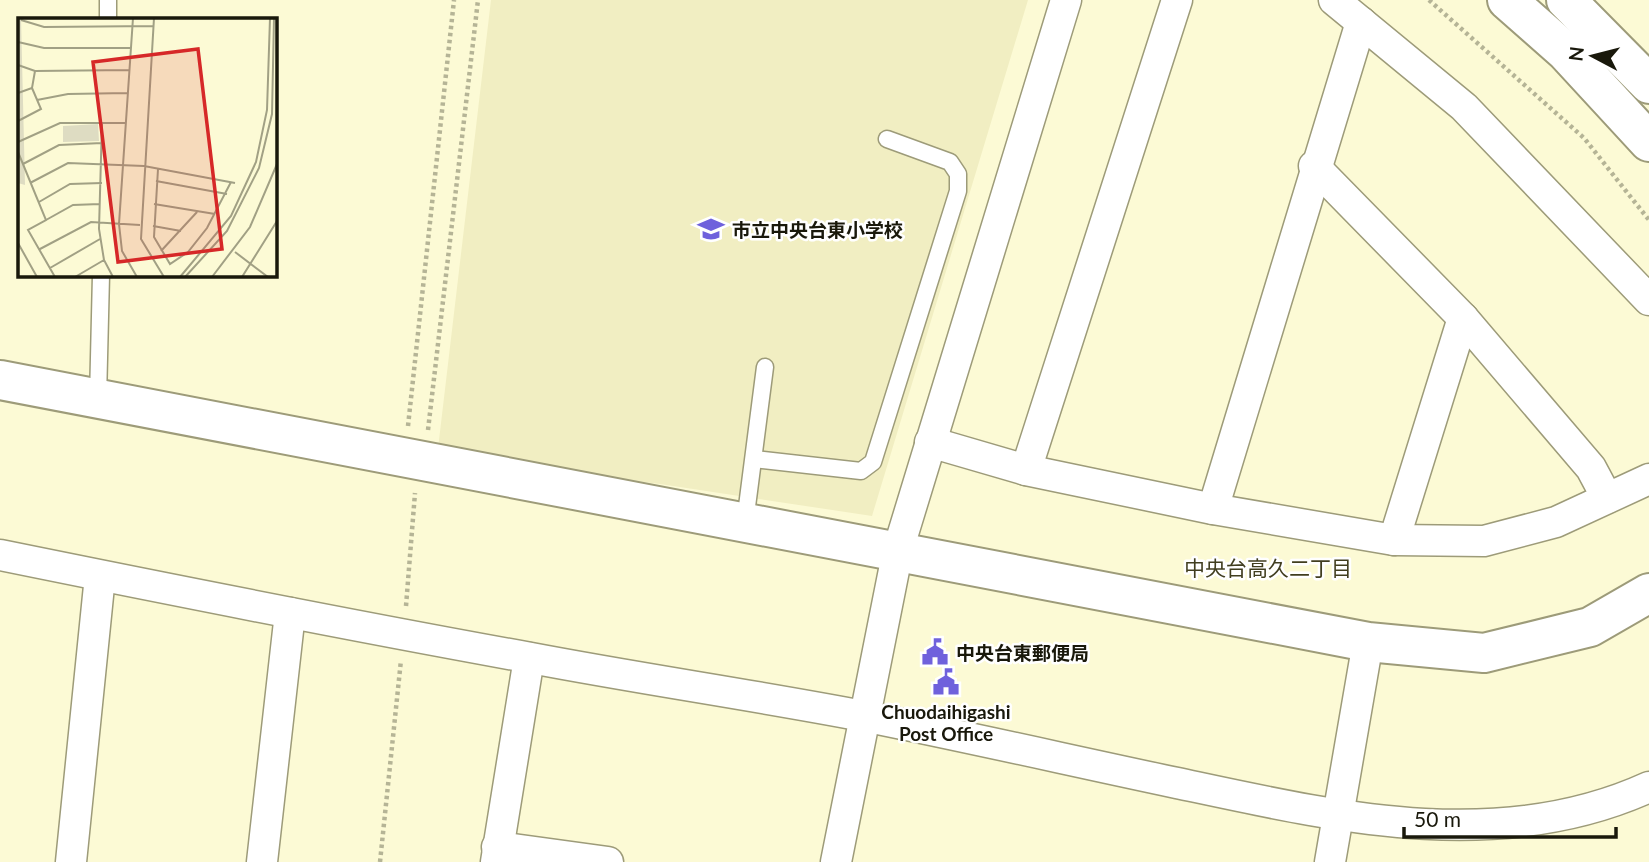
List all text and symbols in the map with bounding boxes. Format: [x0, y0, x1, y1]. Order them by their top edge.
inset map [18, 18, 276, 276]
north arrow [1558, 21, 1628, 91]
text: N [1563, 45, 1588, 63]
school or university icon: 市立中央台東小学校 [696, 214, 726, 244]
place label: 市立中央台東小学校 [732, 218, 903, 241]
district label: 中央台高久二丁目 [1184, 555, 1352, 580]
public building icon: 中央台東郵便局 [920, 637, 950, 667]
place label: 中央台東郵便局 [956, 641, 1089, 664]
public building icon: Chuodaihigashi Post Office [931, 667, 961, 697]
place label: Chuodaihigashi Post Office [881, 700, 1011, 745]
scale bar [1404, 796, 1616, 840]
text: 50 m [1414, 806, 1461, 831]

